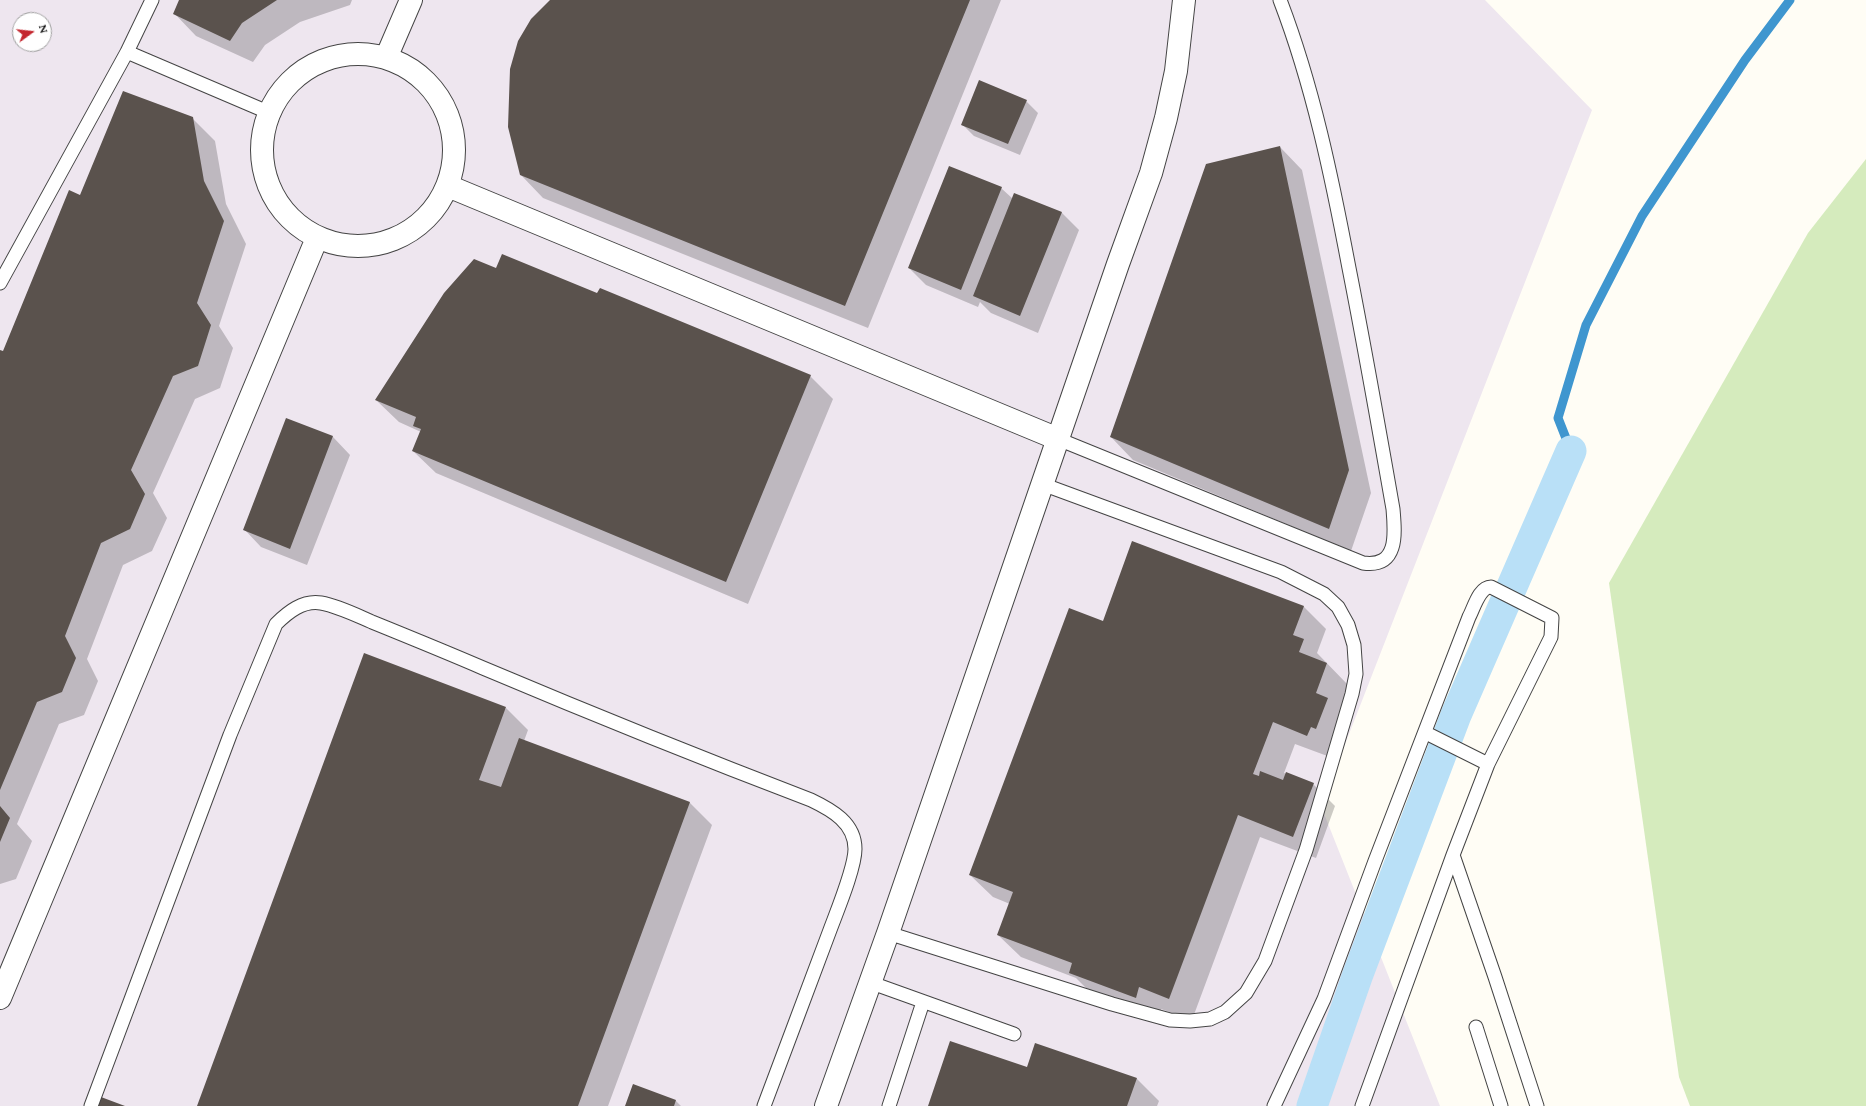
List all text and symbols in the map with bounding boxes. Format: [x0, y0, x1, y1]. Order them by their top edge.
north arrow [12, 12, 52, 52]
text: N [34, 22, 52, 36]

